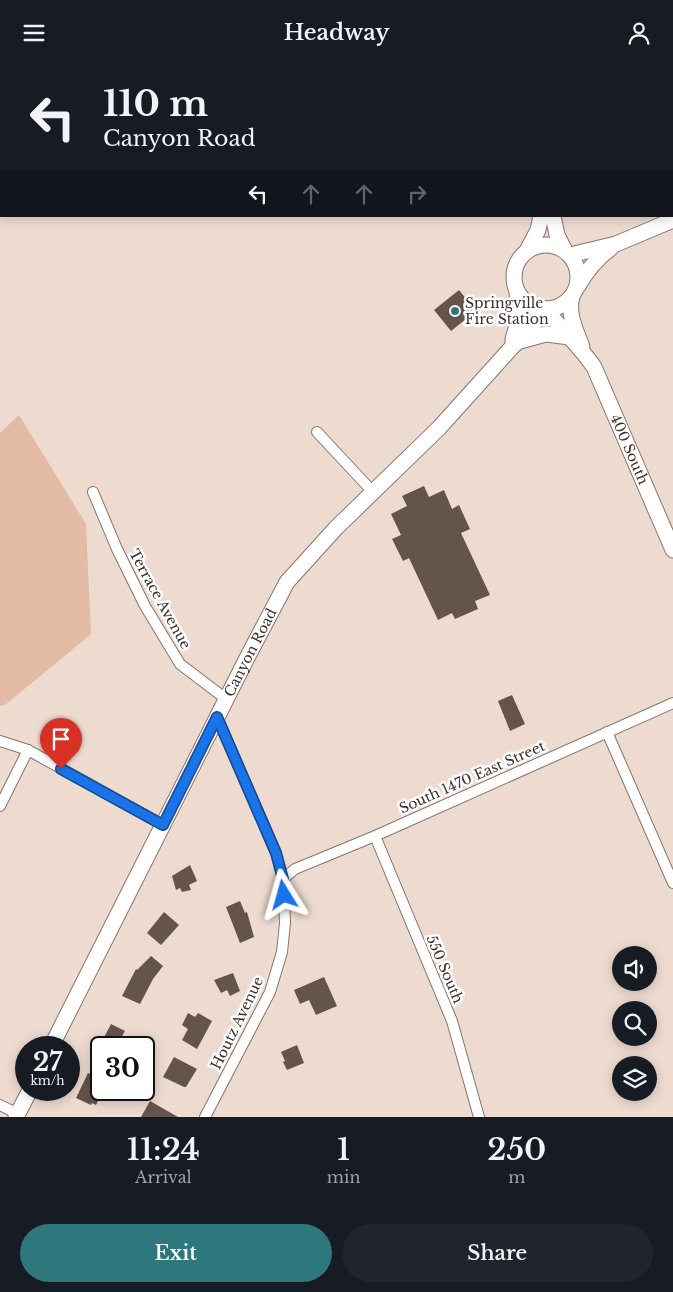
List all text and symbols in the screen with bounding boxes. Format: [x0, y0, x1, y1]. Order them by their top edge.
icon: menu [20, 19, 48, 47]
text: Headway [284, 19, 389, 46]
icon: person [625, 19, 653, 47]
text: 110 m [103, 82, 208, 125]
icon: left [20, 85, 85, 150]
text: Canyon Road [103, 125, 256, 152]
icon: left [244, 180, 272, 208]
icon: ahead [297, 180, 325, 208]
icon: ahead [350, 180, 378, 208]
icon: right [403, 180, 431, 208]
place label: Springville Fire Station [465, 294, 549, 328]
marker: Springville Fire Station [449, 305, 461, 317]
street label: 400 South [606, 411, 653, 488]
street label: Terrace Avenue [125, 546, 195, 652]
street label: Canyon Road [220, 605, 281, 700]
pin [40, 718, 82, 769]
icon: arrive [47, 725, 75, 753]
street label: South 1470 East Street [396, 736, 548, 817]
position arrow [257, 868, 309, 920]
street label: 550 South [423, 932, 468, 1006]
map controls [612, 946, 657, 1101]
button: sound [612, 946, 657, 991]
street label: Houtz Avenue [207, 974, 267, 1072]
button: search [612, 1001, 657, 1046]
speed limit sign: 30 [90, 1036, 155, 1101]
text: 27 [33, 1047, 62, 1078]
button: layers [612, 1056, 657, 1101]
text: km/h [30, 1073, 65, 1088]
text: 11:24 [127, 1131, 200, 1168]
text: 1 [337, 1131, 350, 1168]
text: 250 [487, 1131, 546, 1168]
text: Arrival [135, 1167, 192, 1187]
text: min [327, 1167, 360, 1187]
text: m [508, 1167, 525, 1187]
button: Exit [20, 1224, 332, 1282]
button: Share [342, 1224, 653, 1282]

